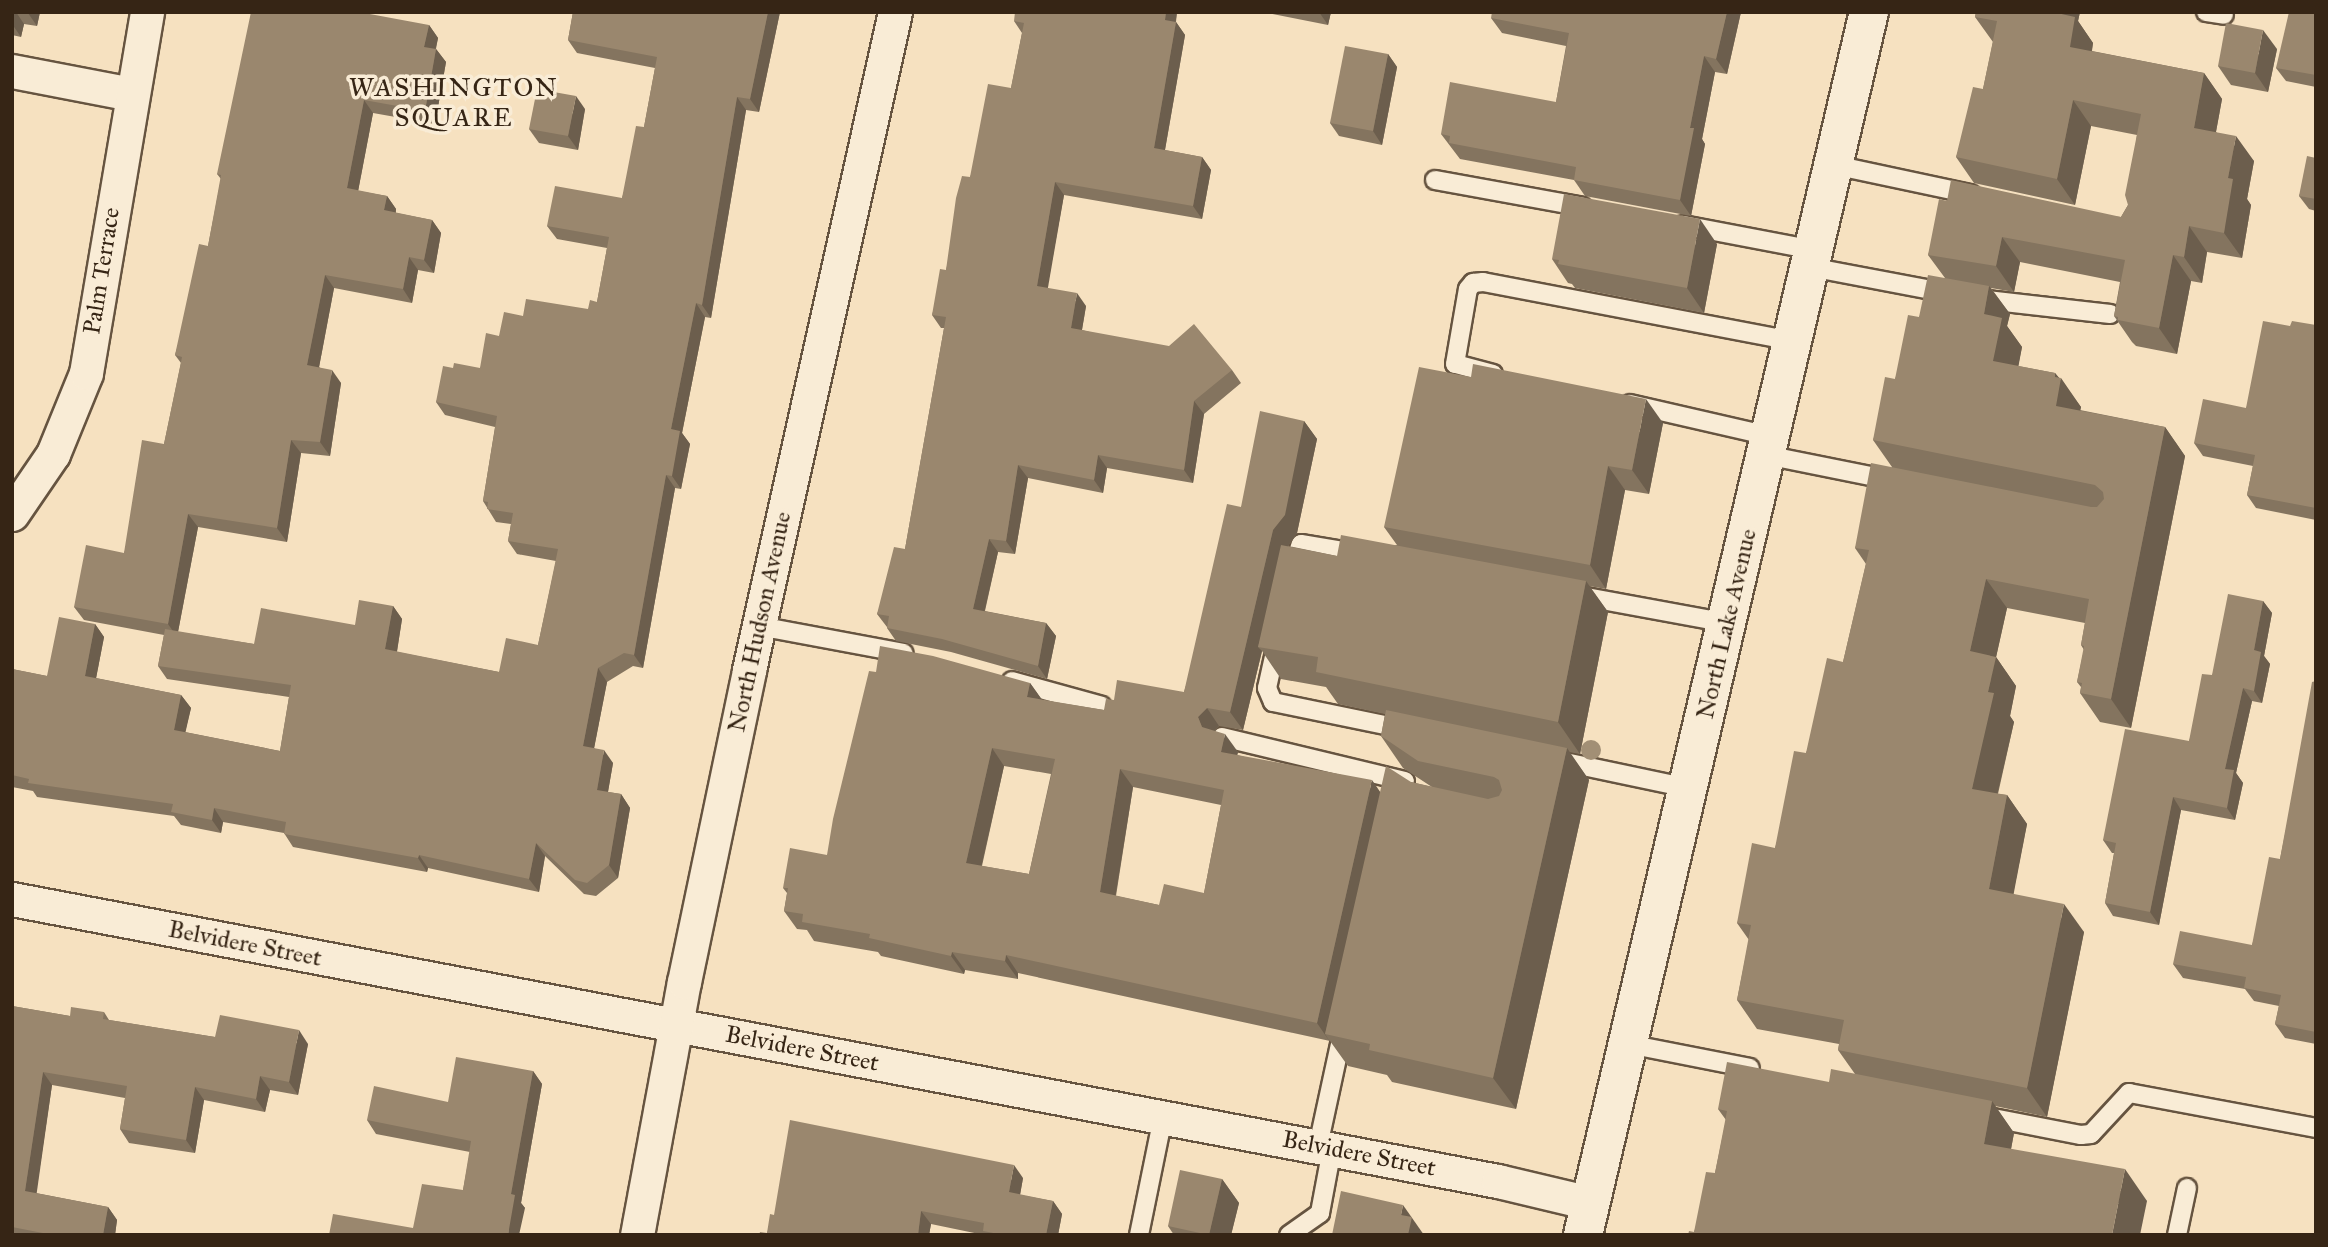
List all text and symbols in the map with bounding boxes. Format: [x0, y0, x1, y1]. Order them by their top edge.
district label: WASHINGTON SQUARE [350, 72, 558, 134]
street label: Palm Terrace [78, 206, 126, 336]
street label: North Hudson Avenue [723, 509, 797, 735]
street label: North Lake Avenue [1691, 526, 1763, 722]
street label: Belvidere Street [166, 915, 324, 973]
street label: Belvidere Street [723, 1020, 881, 1078]
street label: Belvidere Street [1280, 1125, 1438, 1183]

